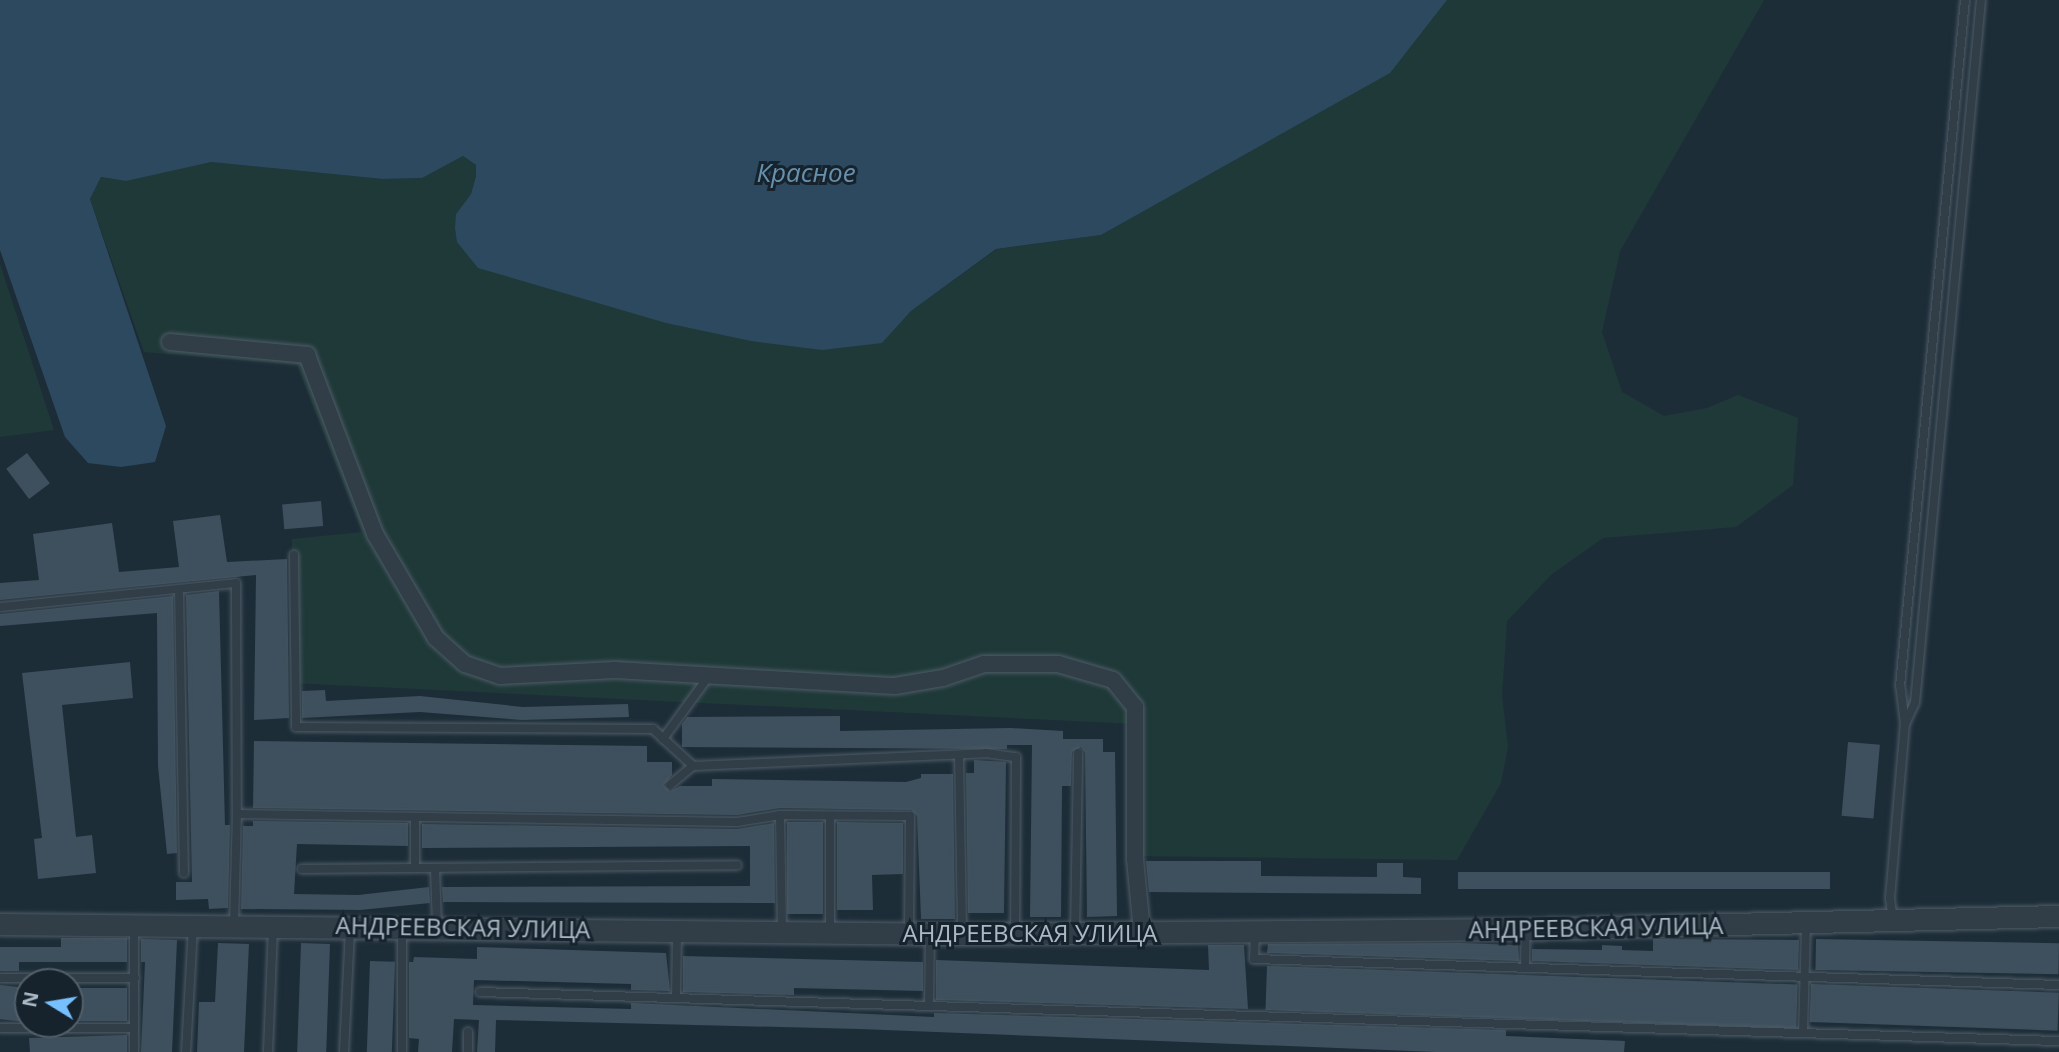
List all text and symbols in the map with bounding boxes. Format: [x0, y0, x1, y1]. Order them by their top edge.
water label: Красное [756, 157, 856, 189]
street label: АНДРЕЕВСКАЯ УЛИЦА [335, 910, 591, 944]
street label: АНДРЕЕВСКАЯ УЛИЦА [1468, 910, 1724, 944]
street label: АНДРЕЕВСКАЯ УЛИЦА [902, 919, 1158, 947]
north arrow [14, 968, 84, 1038]
text: N [16, 989, 45, 1009]

